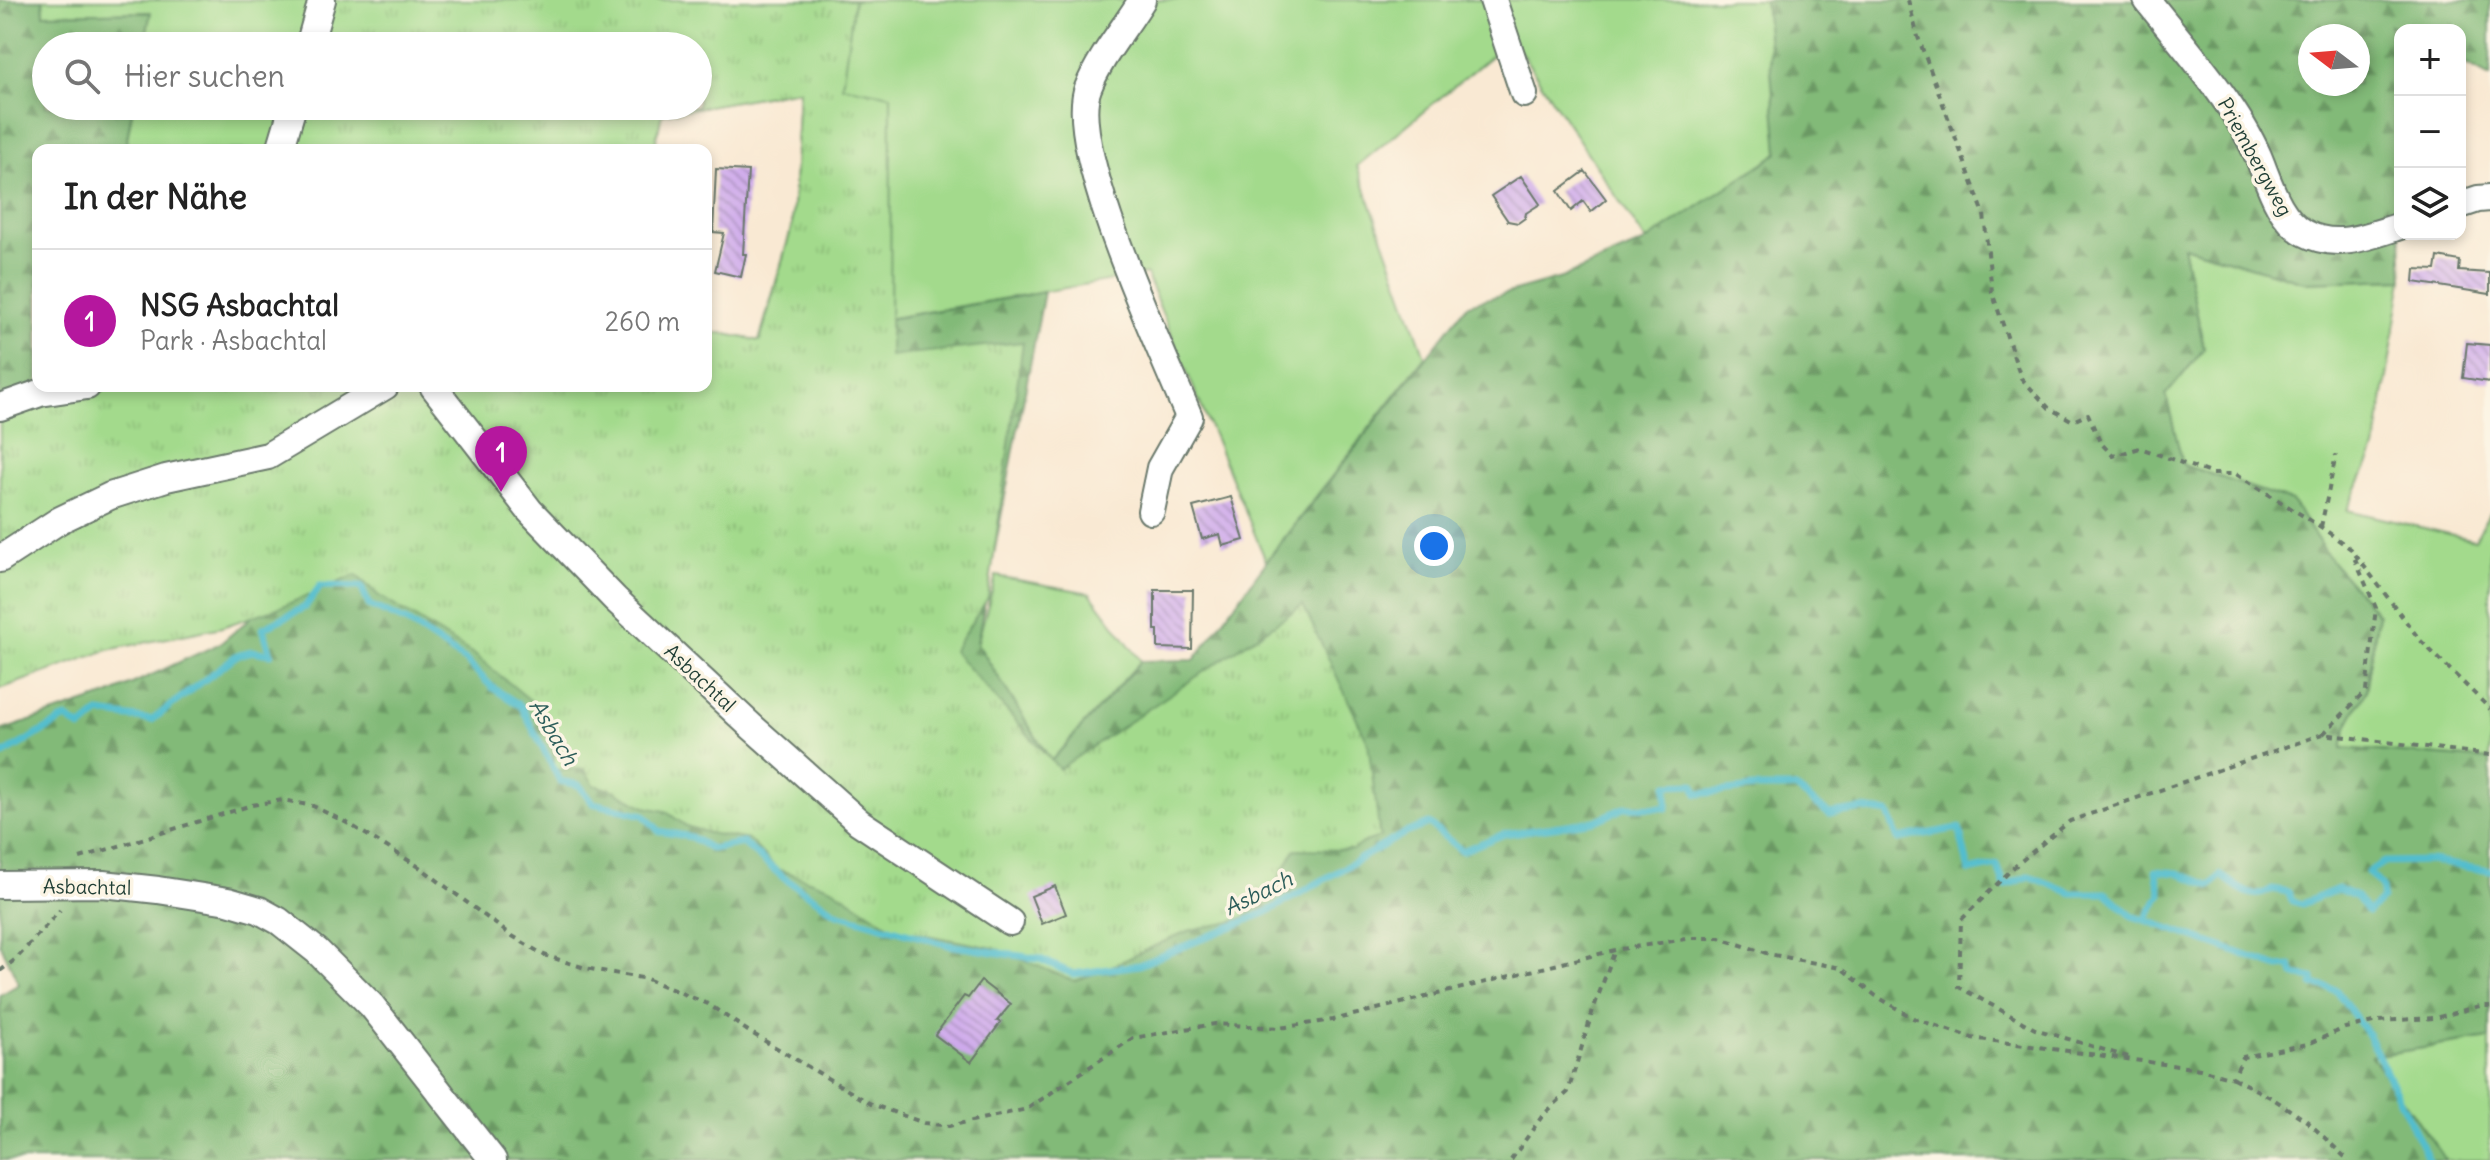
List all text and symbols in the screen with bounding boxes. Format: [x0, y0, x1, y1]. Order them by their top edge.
north arrow [2298, 24, 2370, 96]
map controls [2394, 24, 2466, 240]
button: + [2394, 24, 2466, 96]
search box [32, 32, 712, 120]
icon: search [60, 54, 104, 98]
text: Hier suchen [124, 57, 285, 95]
street label: Priembergweg [2213, 93, 2298, 220]
button: − [2394, 96, 2466, 168]
button: layers [2394, 168, 2466, 240]
text: In der Nähe [64, 175, 247, 218]
text: NSG Asbachtal [140, 286, 339, 324]
text: 1 [85, 305, 95, 338]
text: 260 m [605, 305, 680, 338]
text: Park · Asbachtal [140, 324, 327, 357]
pin: 1 [475, 426, 527, 492]
your location [1414, 526, 1454, 566]
street label: Asbachtal [659, 638, 741, 717]
water label: Asbach [523, 694, 585, 771]
water label: Asbach [1219, 864, 1298, 922]
street label: Asbachtal [43, 873, 131, 900]

